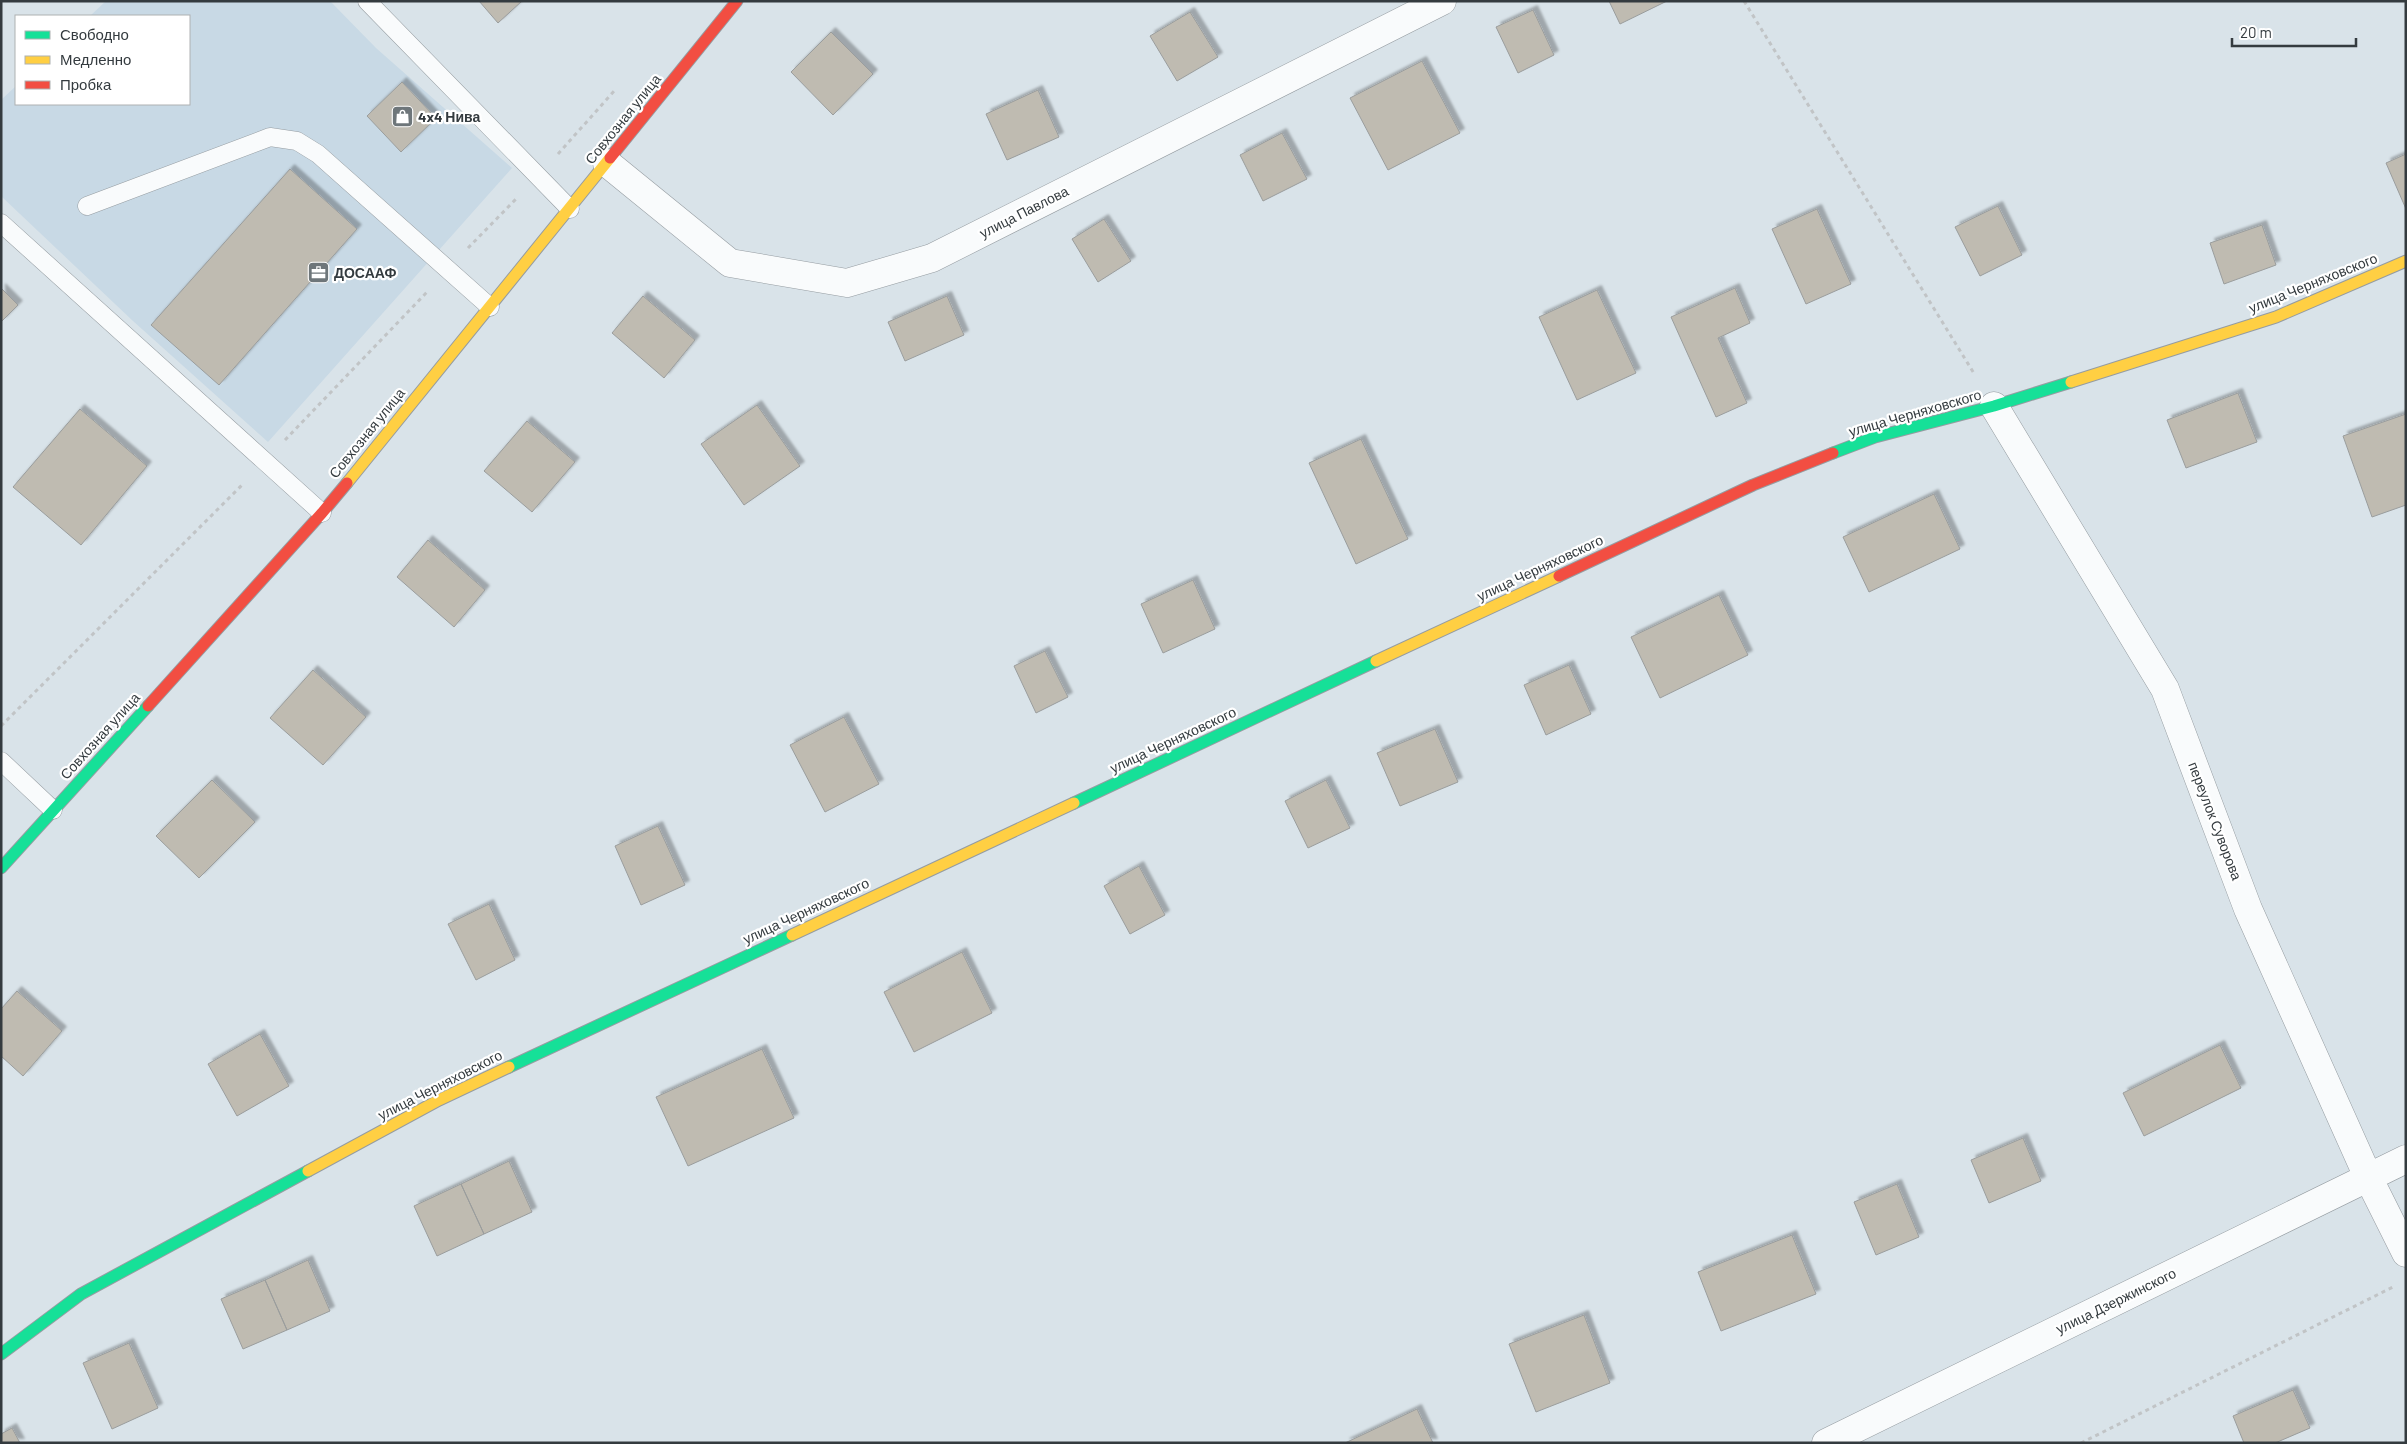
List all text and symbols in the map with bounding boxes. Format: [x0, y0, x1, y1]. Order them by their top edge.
legend [15, 15, 190, 105]
scale bar [2232, 15, 2356, 47]
text: 20 m [2240, 23, 2272, 41]
text: Свободно [60, 25, 129, 43]
text: Медленно [60, 50, 131, 68]
street label: Совхозная улица [581, 70, 664, 167]
text: Пробка [60, 75, 112, 93]
shop icon: 4x4 Нива [390, 105, 414, 129]
place label: 4x4 Нива [418, 108, 480, 125]
street label: улица Павлова [977, 182, 1071, 241]
street label: улица Черняховского [2246, 249, 2380, 316]
office icon: ДОСААФ [306, 261, 330, 285]
place label: ДОСААФ [334, 264, 396, 281]
street label: Совхозная улица [325, 384, 408, 481]
street label: улица Черняховского [1847, 385, 1983, 440]
street label: улица Черняховского [1474, 531, 1606, 604]
street label: Совхозная улица [56, 689, 143, 782]
street label: улица Черняховского [1107, 703, 1239, 776]
street label: переулок Суворова [2185, 759, 2246, 883]
street label: улица Черняховского [740, 874, 872, 947]
street label: улица Черняховского [375, 1046, 505, 1123]
street label: улица Дзержинского [2053, 1264, 2179, 1337]

